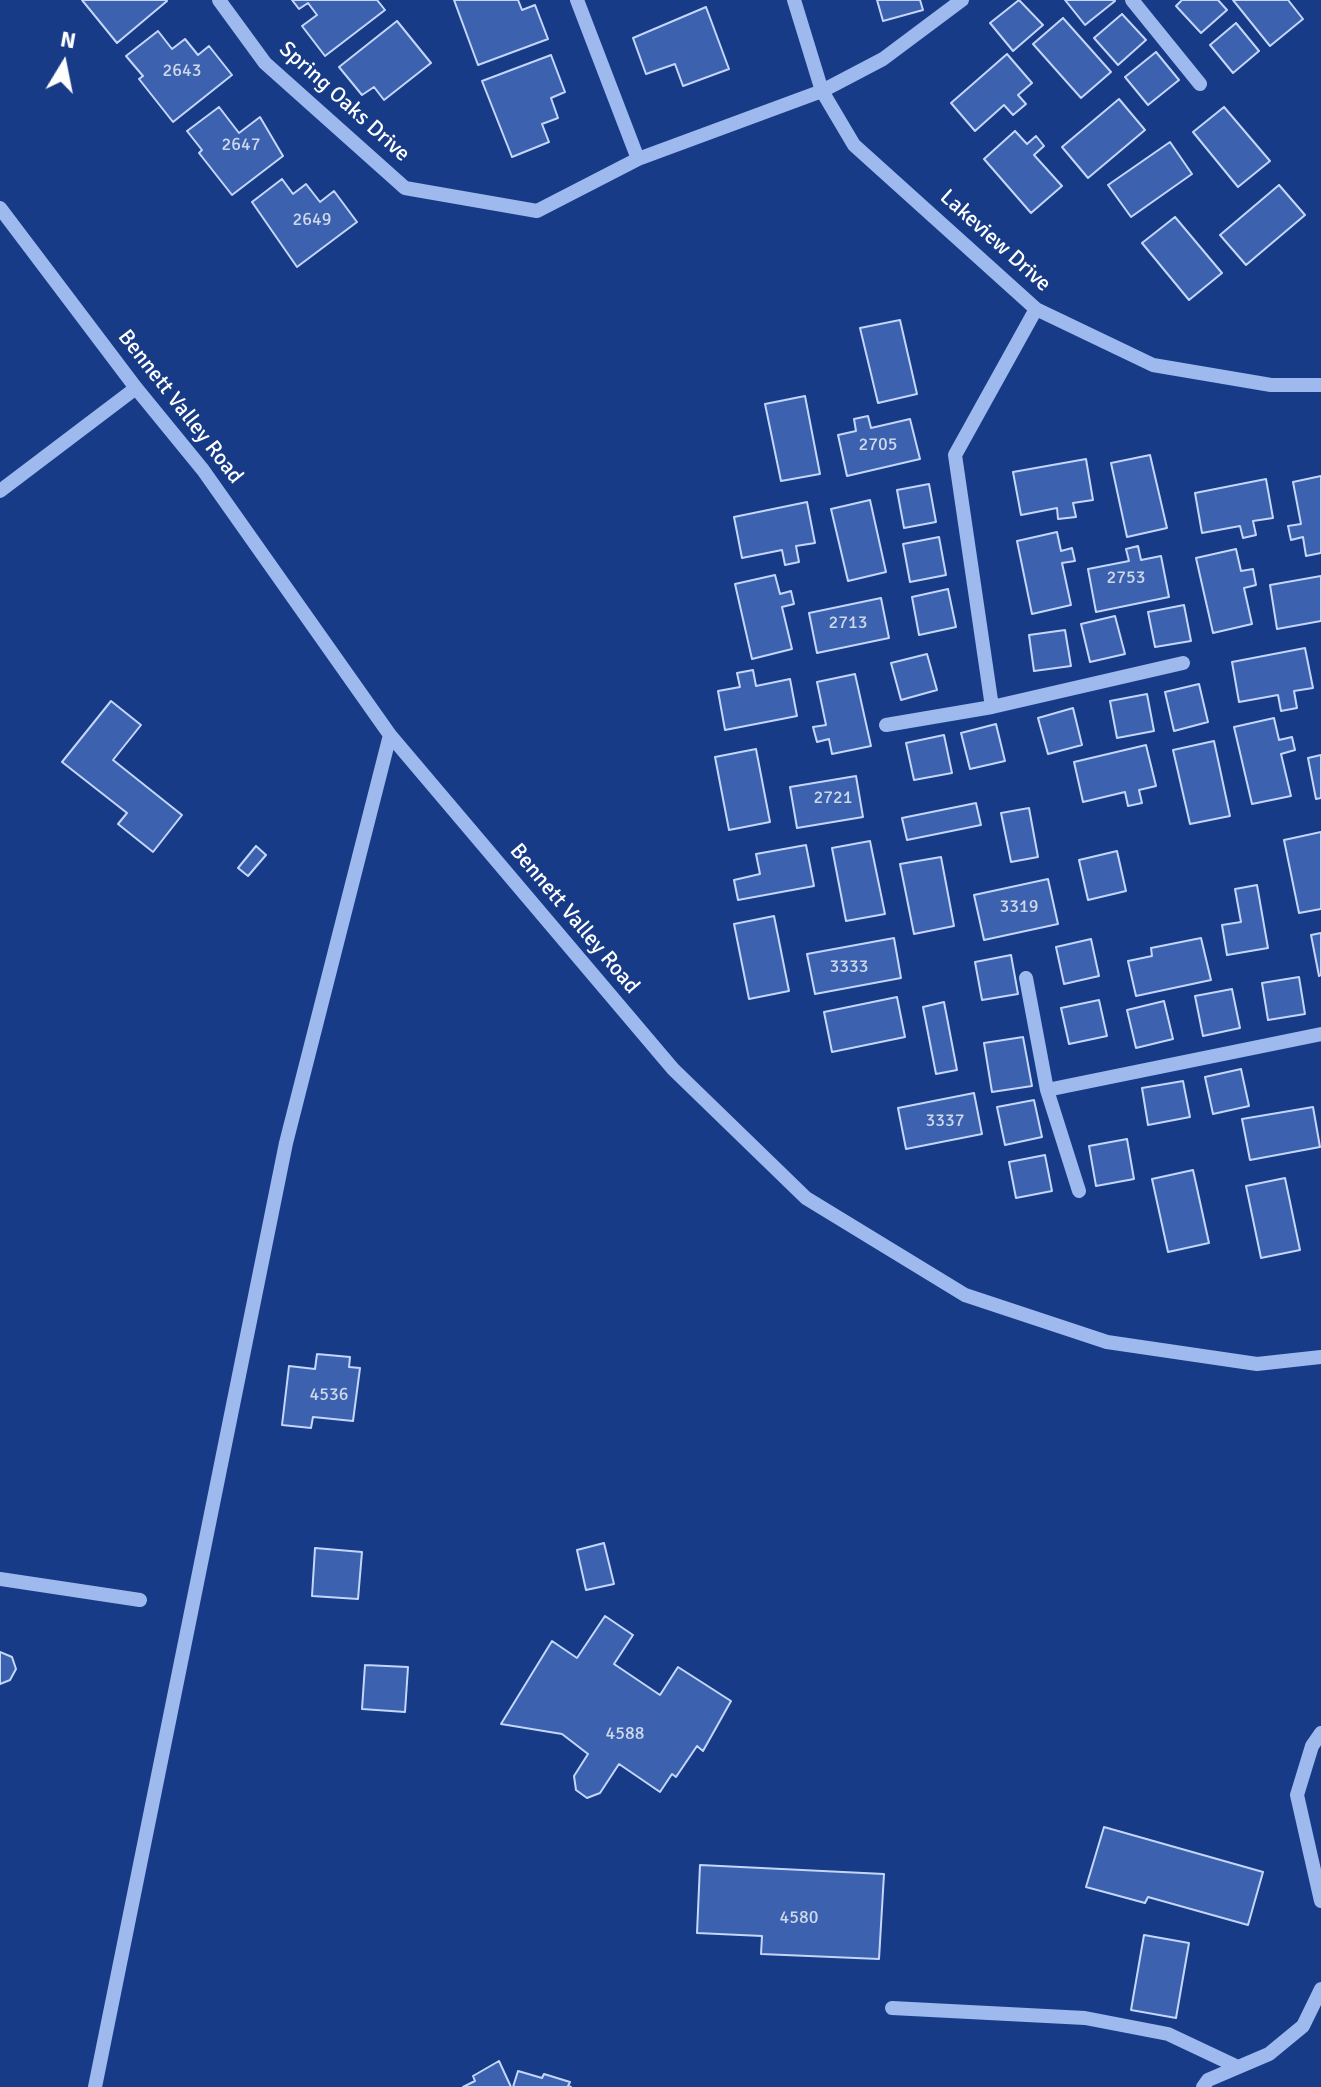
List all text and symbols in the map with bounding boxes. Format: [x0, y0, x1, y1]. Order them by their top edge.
north arrow [24, 24, 104, 104]
text: N [58, 25, 78, 54]
street label: Spring Oaks Drive [273, 36, 415, 168]
house number: 2643 [163, 60, 201, 82]
house number: 2647 [222, 134, 260, 156]
street label: Lakeview Drive [934, 184, 1056, 298]
house number: 2649 [293, 209, 331, 231]
street label: Bennett Valley Road [112, 325, 248, 489]
house number: 2705 [859, 434, 897, 456]
house number: 2753 [1107, 567, 1145, 589]
house number: 2713 [829, 612, 867, 634]
house number: 2721 [814, 787, 852, 809]
street label: Bennett Valley Road [503, 839, 645, 999]
house number: 3319 [1000, 896, 1038, 918]
house number: 3333 [830, 956, 868, 978]
house number: 3337 [926, 1110, 964, 1132]
house number: 4536 [310, 1384, 348, 1406]
house number: 4588 [606, 1723, 644, 1745]
house number: 4580 [780, 1907, 818, 1929]

